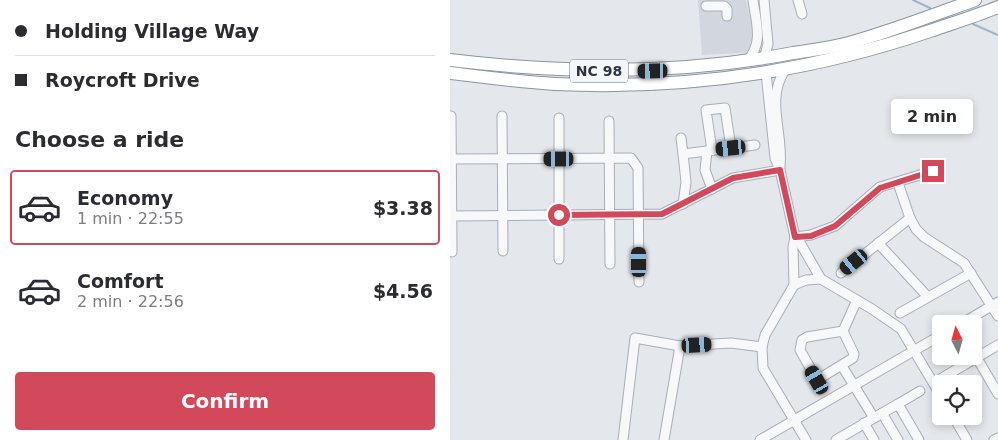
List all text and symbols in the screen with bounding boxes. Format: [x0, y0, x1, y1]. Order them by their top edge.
text: Holding Village Way [45, 20, 259, 42]
road number: NC 98 [570, 59, 628, 82]
car [637, 63, 668, 79]
text: Roycroft Drive [45, 69, 200, 91]
callout: 2 min [892, 99, 974, 134]
text: 2 min [907, 107, 957, 126]
text: Choose a ride [15, 127, 184, 152]
car [715, 139, 746, 157]
car [544, 152, 574, 167]
route end [922, 160, 944, 182]
icon: car [17, 185, 62, 230]
text: Economy [77, 187, 173, 209]
text: $3.38 [373, 197, 433, 219]
route start [548, 204, 570, 226]
text: 1 min · 22:55 [77, 209, 184, 228]
car [631, 247, 646, 277]
car [837, 247, 870, 277]
icon: car [17, 268, 62, 313]
text: Comfort [77, 270, 164, 292]
text: $4.56 [373, 280, 433, 302]
text: 2 min · 22:56 [77, 292, 184, 311]
north arrow [932, 315, 982, 365]
map controls [932, 315, 982, 425]
car [681, 337, 712, 353]
car [803, 363, 830, 397]
button: Confirm [15, 372, 435, 430]
button: locate [932, 375, 982, 425]

